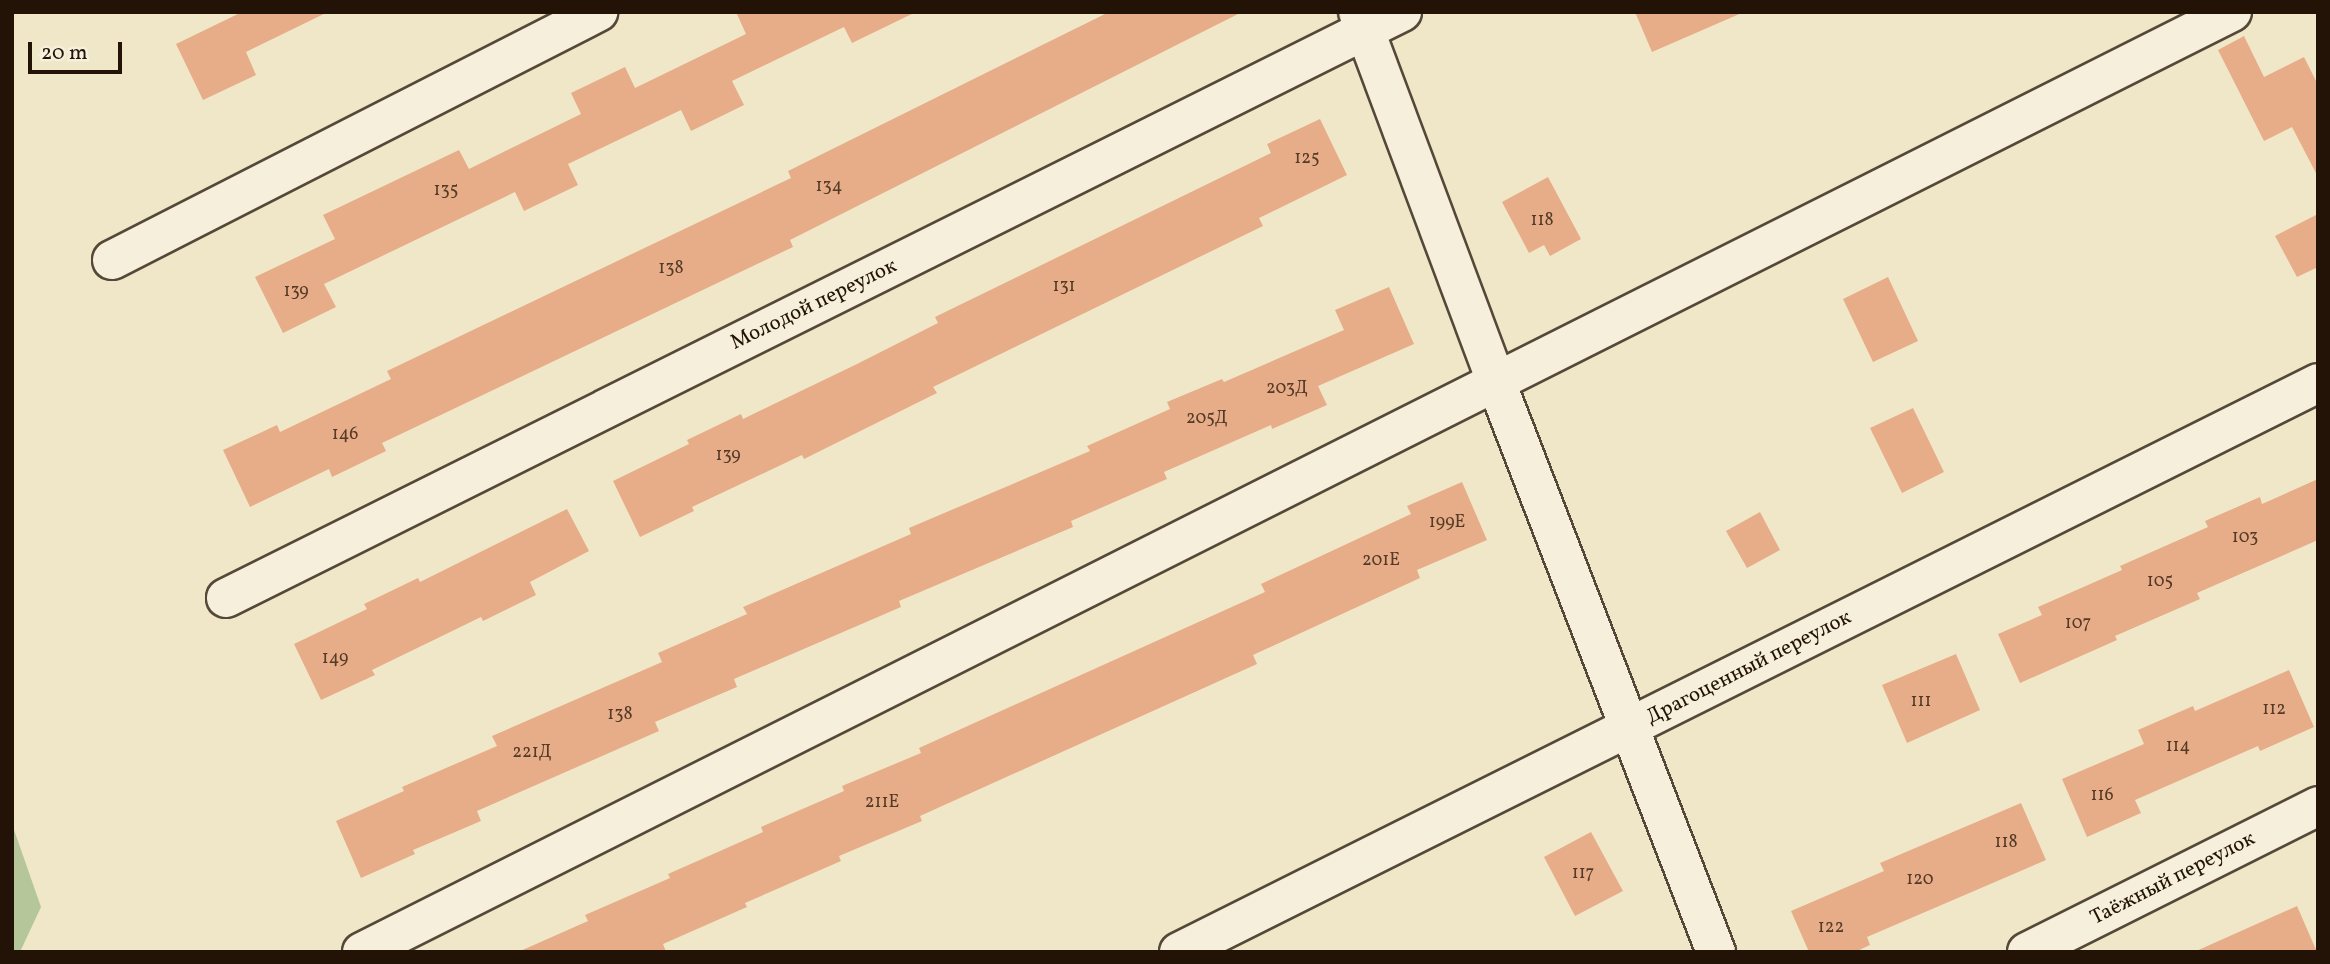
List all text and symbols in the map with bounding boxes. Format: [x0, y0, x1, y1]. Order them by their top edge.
scale bar [32, 28, 126, 72]
text: 20 m [41, 39, 87, 68]
house number: 125 [1294, 148, 1320, 170]
house number: 134 [816, 176, 842, 198]
house number: 135 [434, 180, 458, 202]
house number: 118 [1530, 210, 1554, 232]
street label: Молодой переулок [727, 254, 901, 356]
house number: 138 [658, 258, 684, 280]
house number: 131 [1052, 276, 1076, 298]
house number: 139 [283, 281, 309, 303]
house number: 203Д [1266, 378, 1308, 400]
house number: 205Д [1186, 408, 1228, 430]
house number: 146 [332, 424, 358, 446]
house number: 139 [715, 445, 741, 467]
house number: 199Е [1429, 512, 1465, 534]
house number: 103 [2232, 527, 2258, 549]
house number: 201Е [1362, 550, 1400, 572]
house number: 105 [2147, 571, 2173, 593]
street label: Драгоценный переулок [1642, 605, 1856, 731]
house number: 107 [2065, 613, 2091, 635]
house number: 149 [322, 648, 348, 670]
house number: 111 [1911, 691, 1931, 713]
house number: 112 [2262, 699, 2286, 721]
house number: 138 [607, 704, 633, 726]
house number: 114 [2166, 736, 2190, 758]
house number: 221Д [512, 742, 552, 764]
house number: 116 [2090, 785, 2114, 807]
house number: 211Е [865, 792, 899, 814]
street label: Таёжный переулок [2087, 827, 2259, 931]
house number: 118 [1994, 832, 2018, 854]
house number: 117 [1572, 863, 1594, 885]
house number: 120 [1906, 869, 1934, 891]
house number: 122 [1818, 917, 1844, 939]

